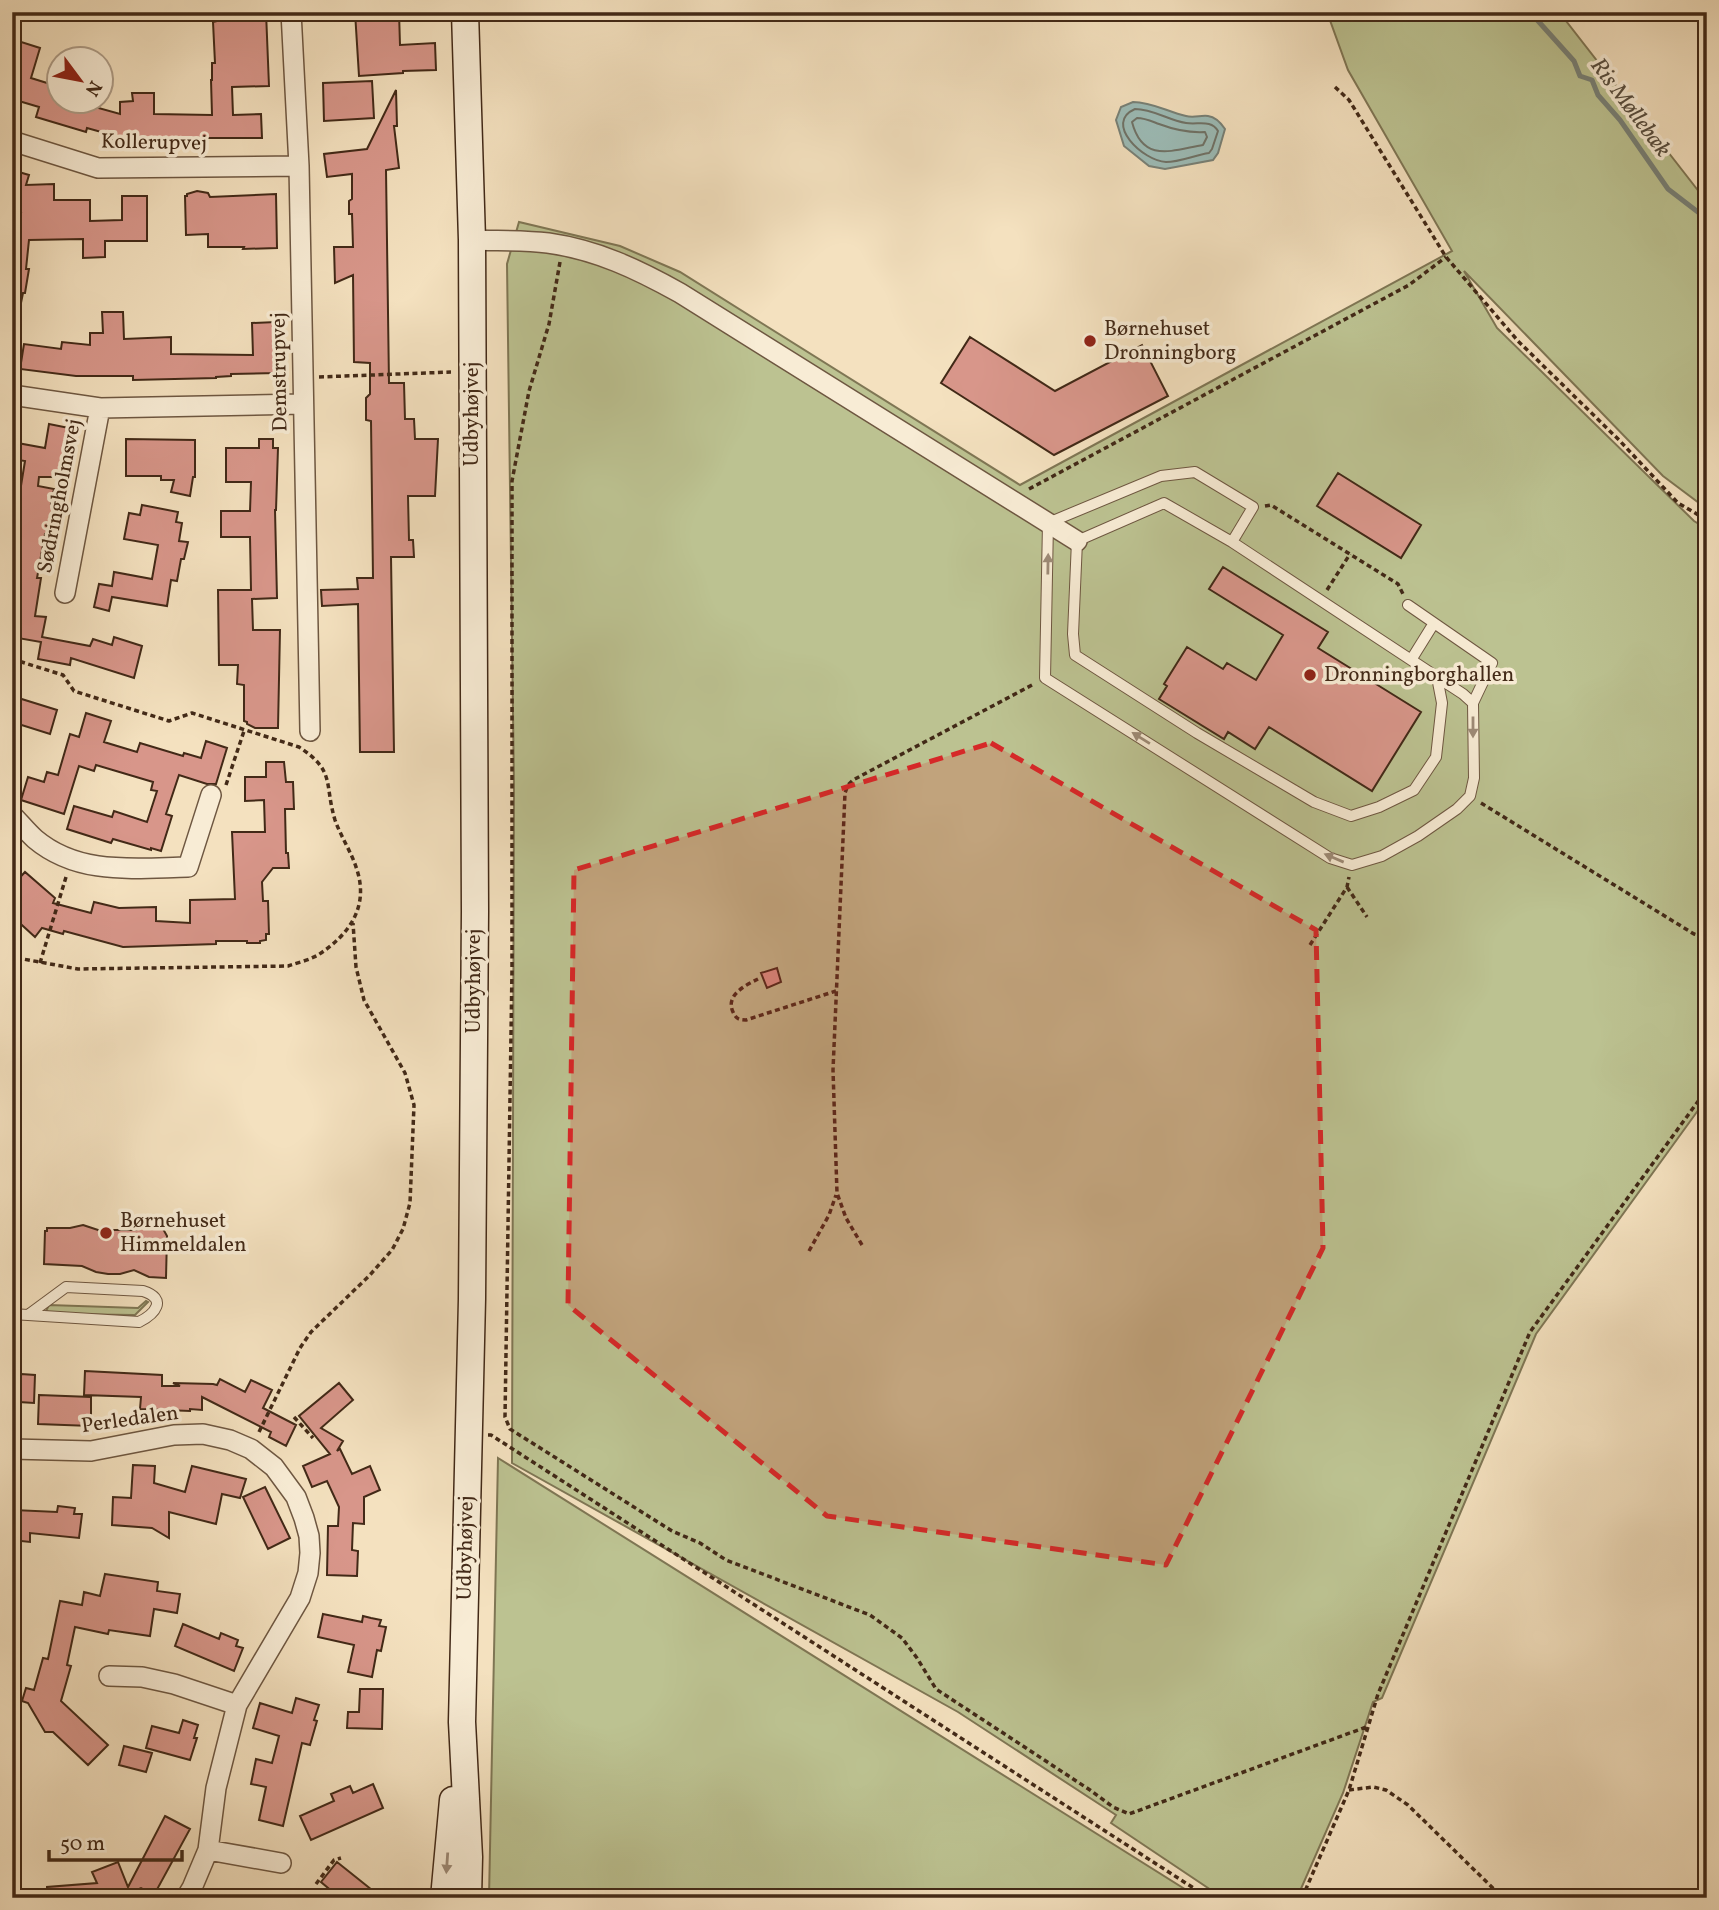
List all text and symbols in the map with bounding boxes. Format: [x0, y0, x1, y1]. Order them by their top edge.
north arrow [46, 46, 116, 116]
water label: Ris Møllebæk [1582, 52, 1678, 165]
text: N [78, 75, 107, 101]
street label: Kollerupvej [101, 128, 207, 158]
street label: Demstrupvej [264, 312, 296, 432]
place label: Børnehuset Dronningborg [1104, 315, 1236, 368]
marker: Børnehuset Dronningborg [1082, 333, 1098, 349]
street label: Udbyhøjvej [458, 361, 487, 467]
street label: Sødringholmsvej [31, 416, 89, 576]
one-way arrow [1042, 553, 1053, 575]
place label: Dronningborghallen [1324, 661, 1514, 690]
marker: Dronningborghallen [1302, 667, 1318, 683]
one-way arrow [1467, 716, 1479, 738]
one-way arrow [1132, 732, 1151, 745]
one-way arrow [1323, 853, 1344, 864]
street label: Udbyhøjvej [460, 928, 489, 1034]
place label: Børnehuset Himmeldalen [120, 1207, 247, 1260]
marker: Børnehuset Himmeldalen [98, 1225, 114, 1241]
street label: Perledalen [80, 1399, 180, 1441]
street label: Udbyhøjvej [451, 1495, 481, 1601]
scale bar [49, 1819, 182, 1863]
text: 50 m [60, 1830, 105, 1859]
one-way arrow [441, 1852, 452, 1874]

